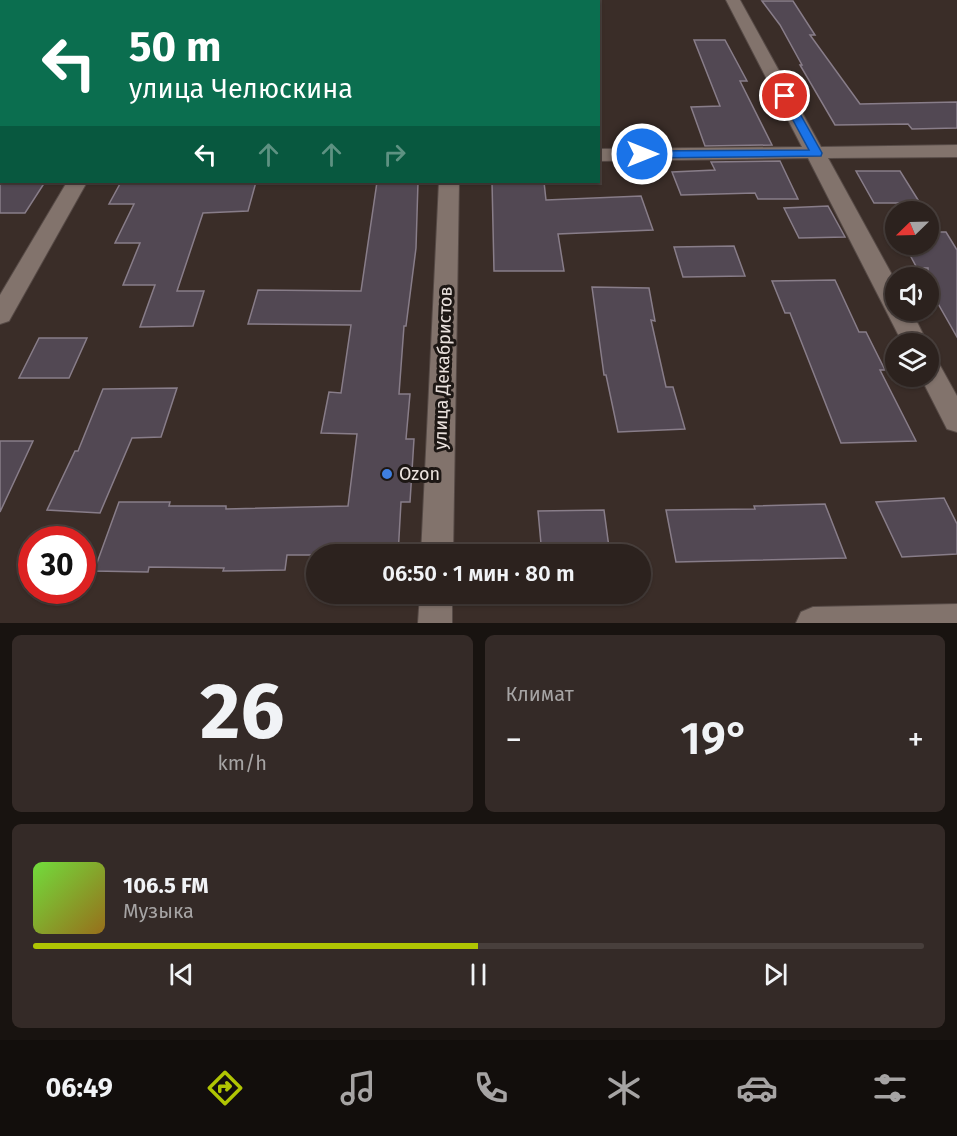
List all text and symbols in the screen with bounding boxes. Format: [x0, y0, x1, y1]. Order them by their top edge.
text: 50 m [129, 22, 222, 72]
icon: left [30, 24, 108, 102]
pin [759, 70, 810, 121]
text: улица Челюскина [129, 73, 353, 105]
icon: arrive [768, 79, 801, 112]
position arrow [610, 122, 674, 186]
icon: left [189, 138, 222, 171]
icon: ahead [252, 138, 285, 171]
icon: ahead [315, 138, 348, 171]
icon: right [378, 138, 411, 171]
north arrow [885, 201, 939, 255]
map controls [885, 201, 939, 387]
button: sound [885, 267, 939, 321]
street label: улица Декабристов [429, 286, 457, 450]
button: layers [885, 333, 939, 387]
place label: Ozon [399, 463, 440, 485]
marker: Ozon [380, 467, 394, 481]
speed limit sign: 30 [18, 526, 96, 604]
text: 06:50 · 1 мин · 80 m [382, 560, 575, 587]
text: 26 [200, 665, 284, 759]
text: Климат [506, 682, 574, 706]
text: 19° [680, 712, 749, 766]
text: − [506, 720, 522, 760]
text: + [908, 720, 924, 760]
text: km/h [218, 751, 267, 775]
text: 106.5 FM [123, 872, 208, 899]
text: Музыка [123, 899, 194, 923]
icon: previous [165, 958, 198, 991]
icon: pause [462, 958, 495, 991]
icon: next [759, 958, 792, 991]
icon: directions [204, 1067, 246, 1109]
icon: music [337, 1067, 379, 1109]
icon: phone [470, 1067, 512, 1109]
icon: climate [603, 1067, 645, 1109]
icon: car [736, 1067, 778, 1109]
icon: filters [869, 1067, 911, 1109]
text: 06:49 [46, 1072, 113, 1104]

